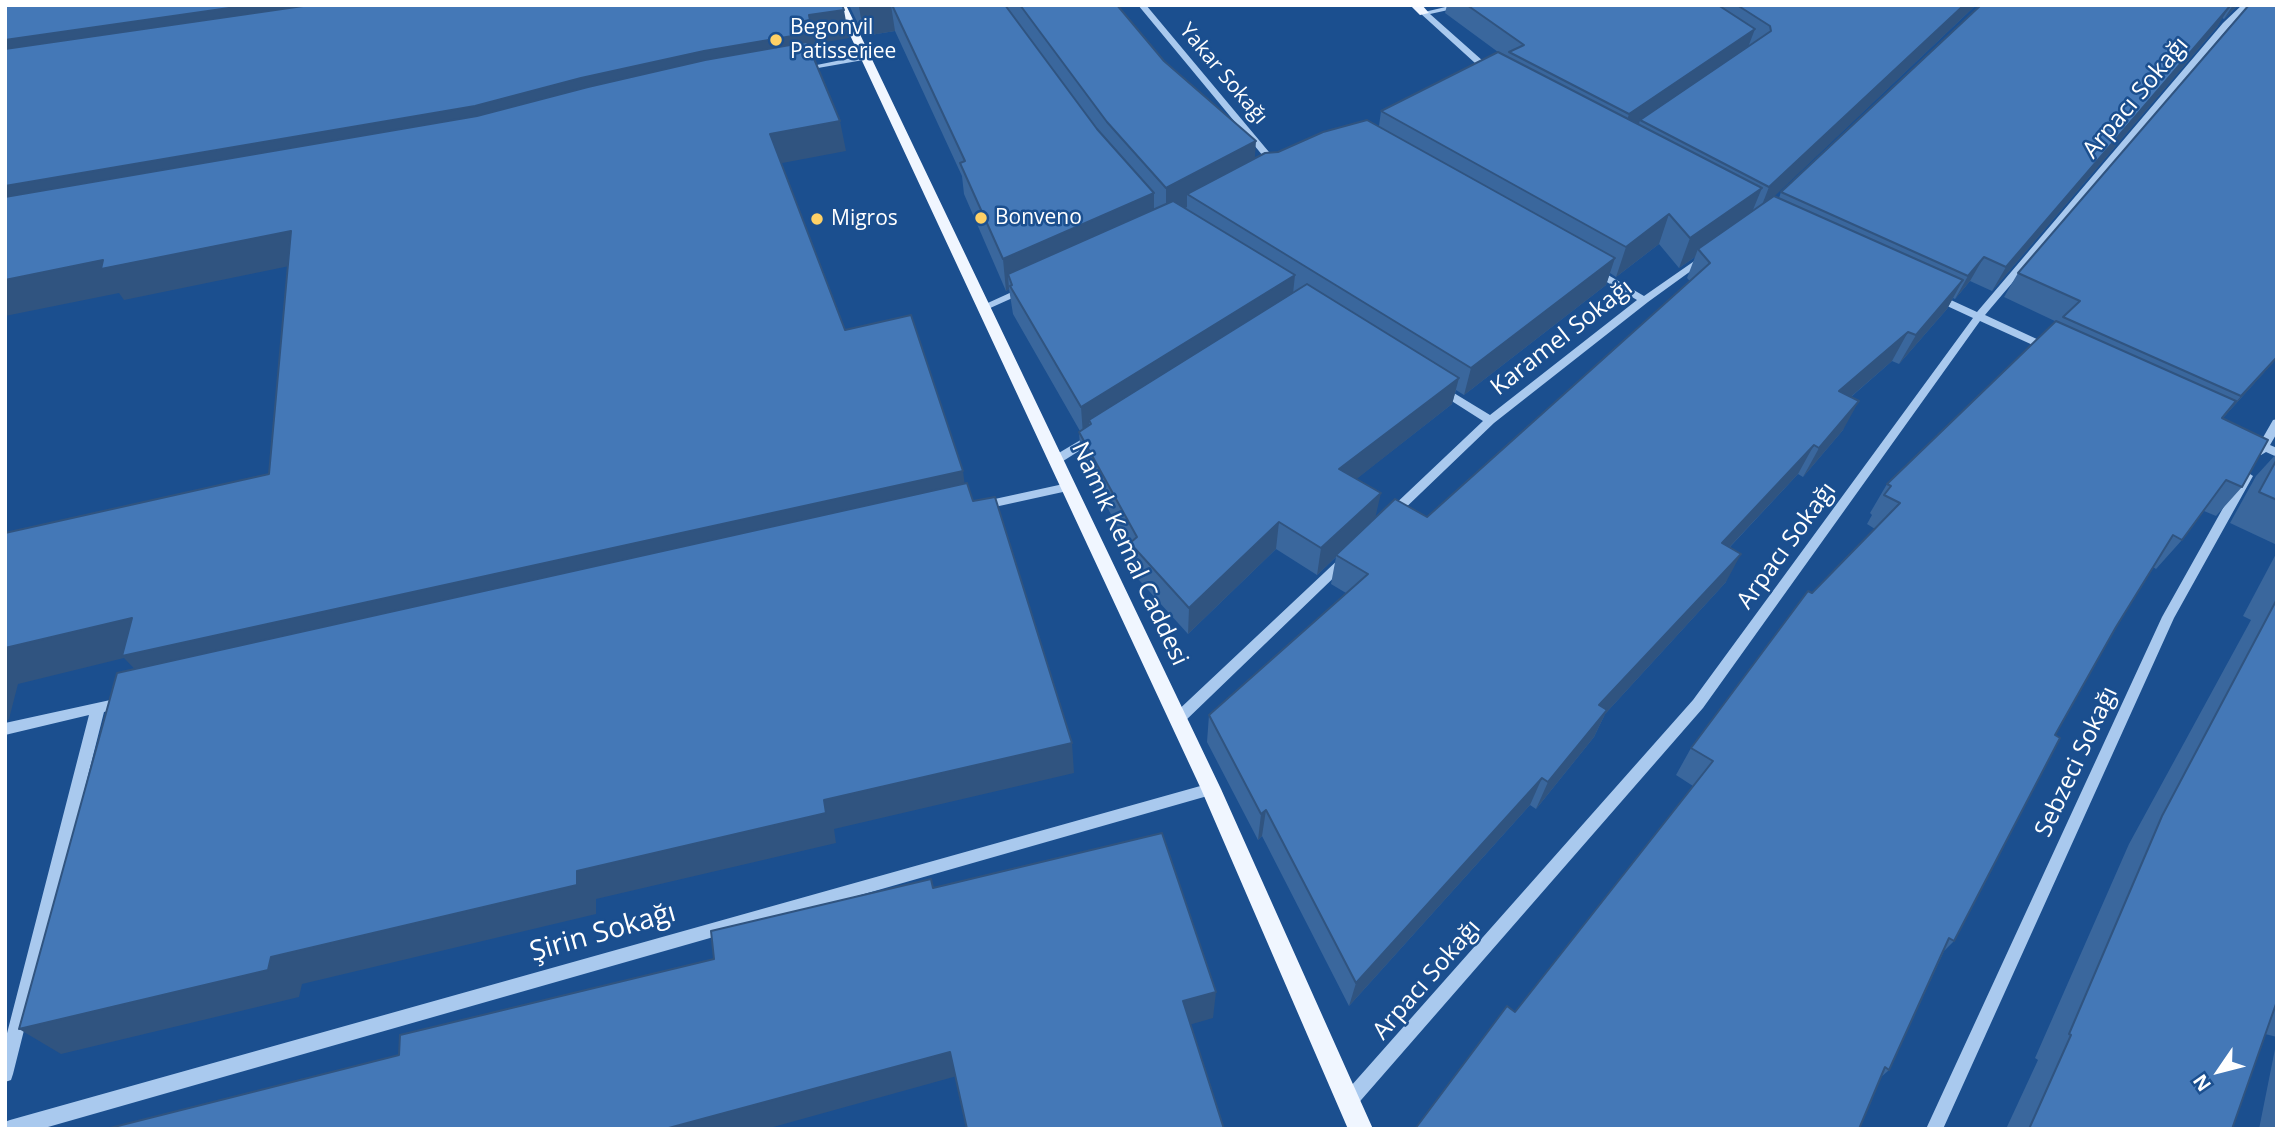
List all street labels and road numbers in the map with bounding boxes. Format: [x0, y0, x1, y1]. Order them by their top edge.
street label: Yakar Sokağı [1174, 19, 1272, 129]
street label: Arpacı Sokağı [2077, 32, 2195, 164]
street label: Karamel Sokağı [1485, 274, 1639, 402]
street label: Namık Kemal Caddesi [1065, 438, 1193, 670]
street label: Arpacı Sokağı [1731, 477, 1843, 615]
street label: Sebzeci Sokağı [2030, 682, 2124, 842]
street label: Şirin Sokağı [526, 896, 680, 970]
street label: Arpacı Sokağı [1367, 914, 1487, 1046]

